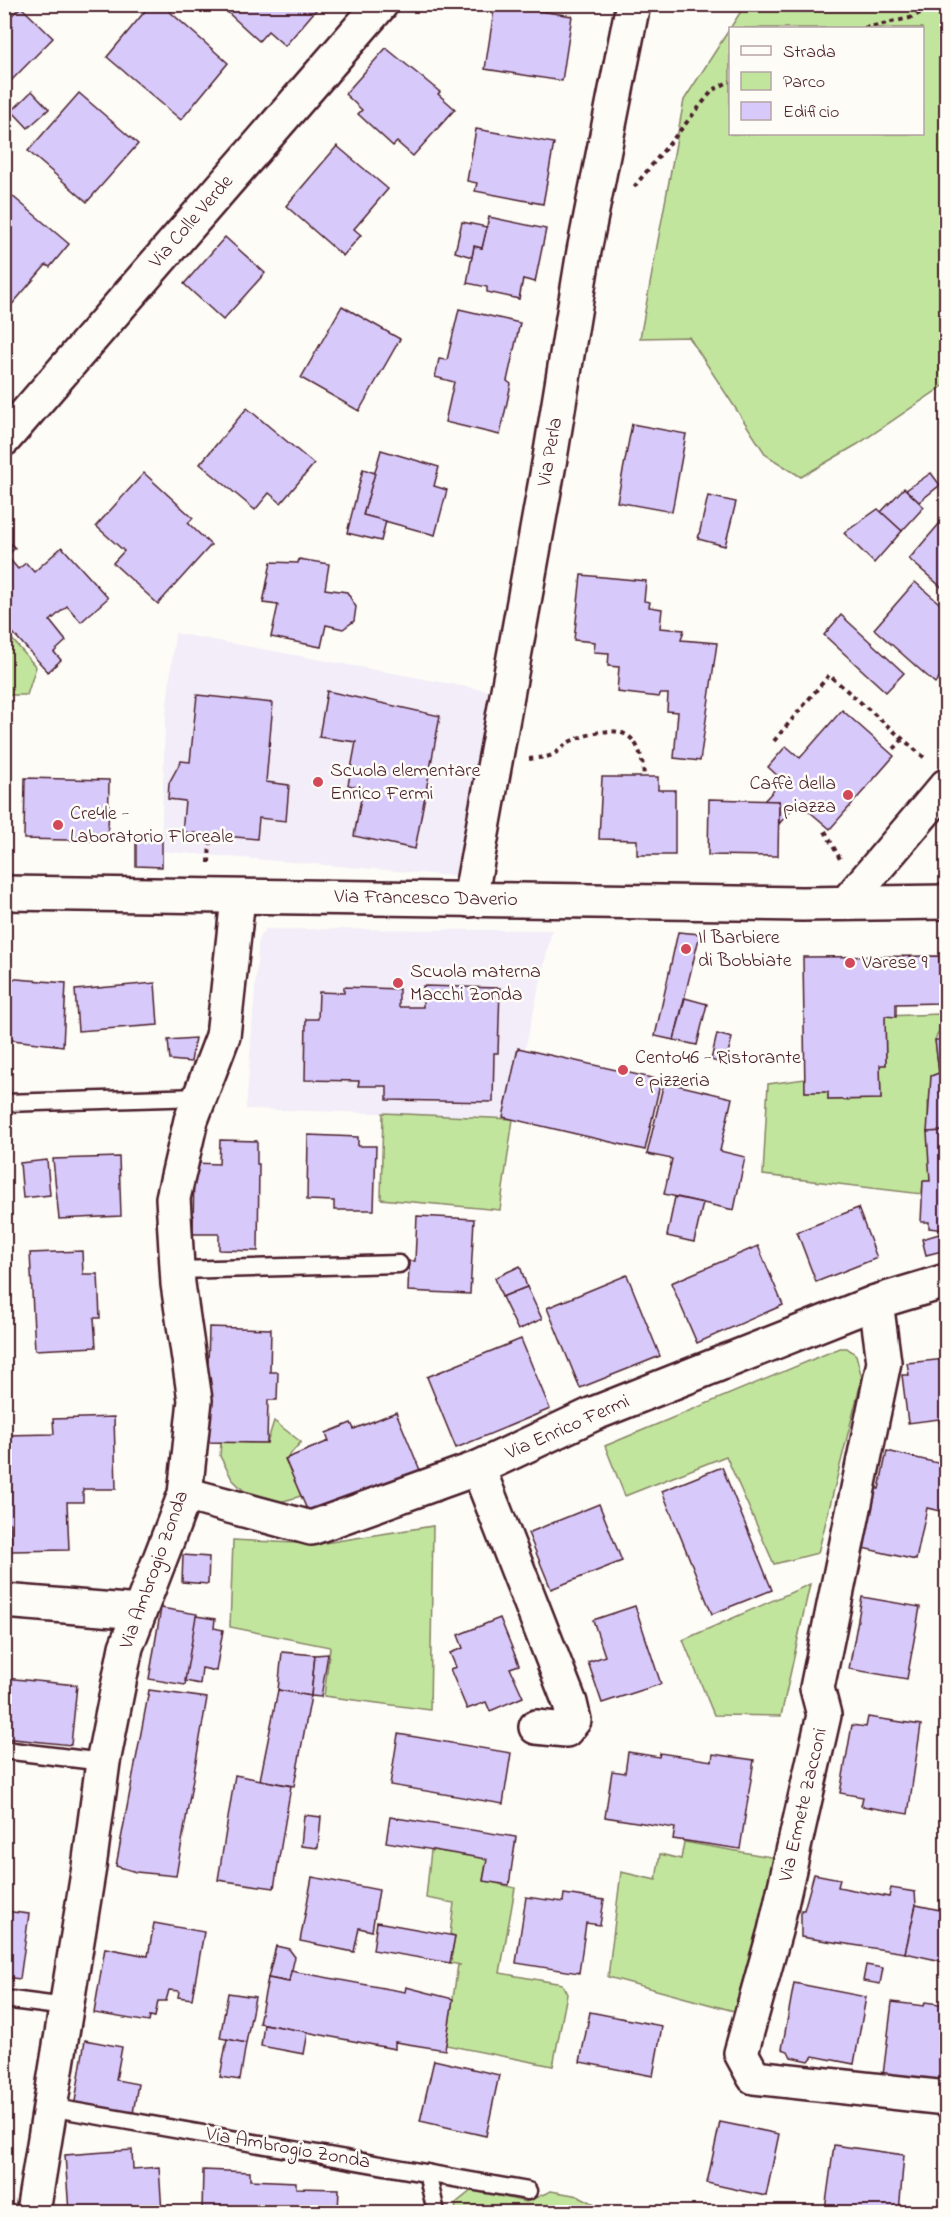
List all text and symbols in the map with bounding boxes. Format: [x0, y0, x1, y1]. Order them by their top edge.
legend [729, 27, 924, 135]
text: Strada [783, 40, 836, 66]
text: Parco [783, 70, 825, 96]
text: Edificio [783, 100, 839, 126]
street label: Via Colle Verde [142, 169, 241, 276]
street label: Via Perla [531, 415, 571, 490]
place label: Scuola elementare Enrico Fermi [330, 757, 480, 809]
place label: Caffè della piazza [749, 770, 836, 822]
marker: Scuola elementare Enrico Fermi [311, 775, 325, 789]
marker: Caffè della piazza [841, 788, 855, 802]
place label: Cre4le - Laboratorio Floreale [70, 800, 234, 852]
marker: Cre4le - Laboratorio Floreale [51, 818, 65, 832]
street label: Via Francesco Daverio [333, 883, 518, 915]
place label: Il Barbiere di Bobbiate [698, 924, 792, 976]
marker: Il Barbiere di Bobbiate [679, 942, 693, 956]
place label: Varese 9 [861, 949, 928, 978]
marker: Varese 9 [843, 956, 857, 970]
place label: Scuola materna Macchi Zonda [410, 958, 541, 1010]
marker: Scuola materna Macchi Zonda [391, 976, 405, 990]
place label: Cento46 - Ristorante e pizzeria [635, 1044, 801, 1096]
marker: Cento46 - Ristorante e pizzeria [616, 1063, 630, 1077]
street label: Via Enrico Fermi [500, 1388, 635, 1469]
street label: Via Ambrogio Zonda [113, 1487, 198, 1654]
street label: Via Ermete Zacconi [772, 1725, 836, 1886]
street label: Via Ambrogio Zonda [202, 2120, 372, 2179]

